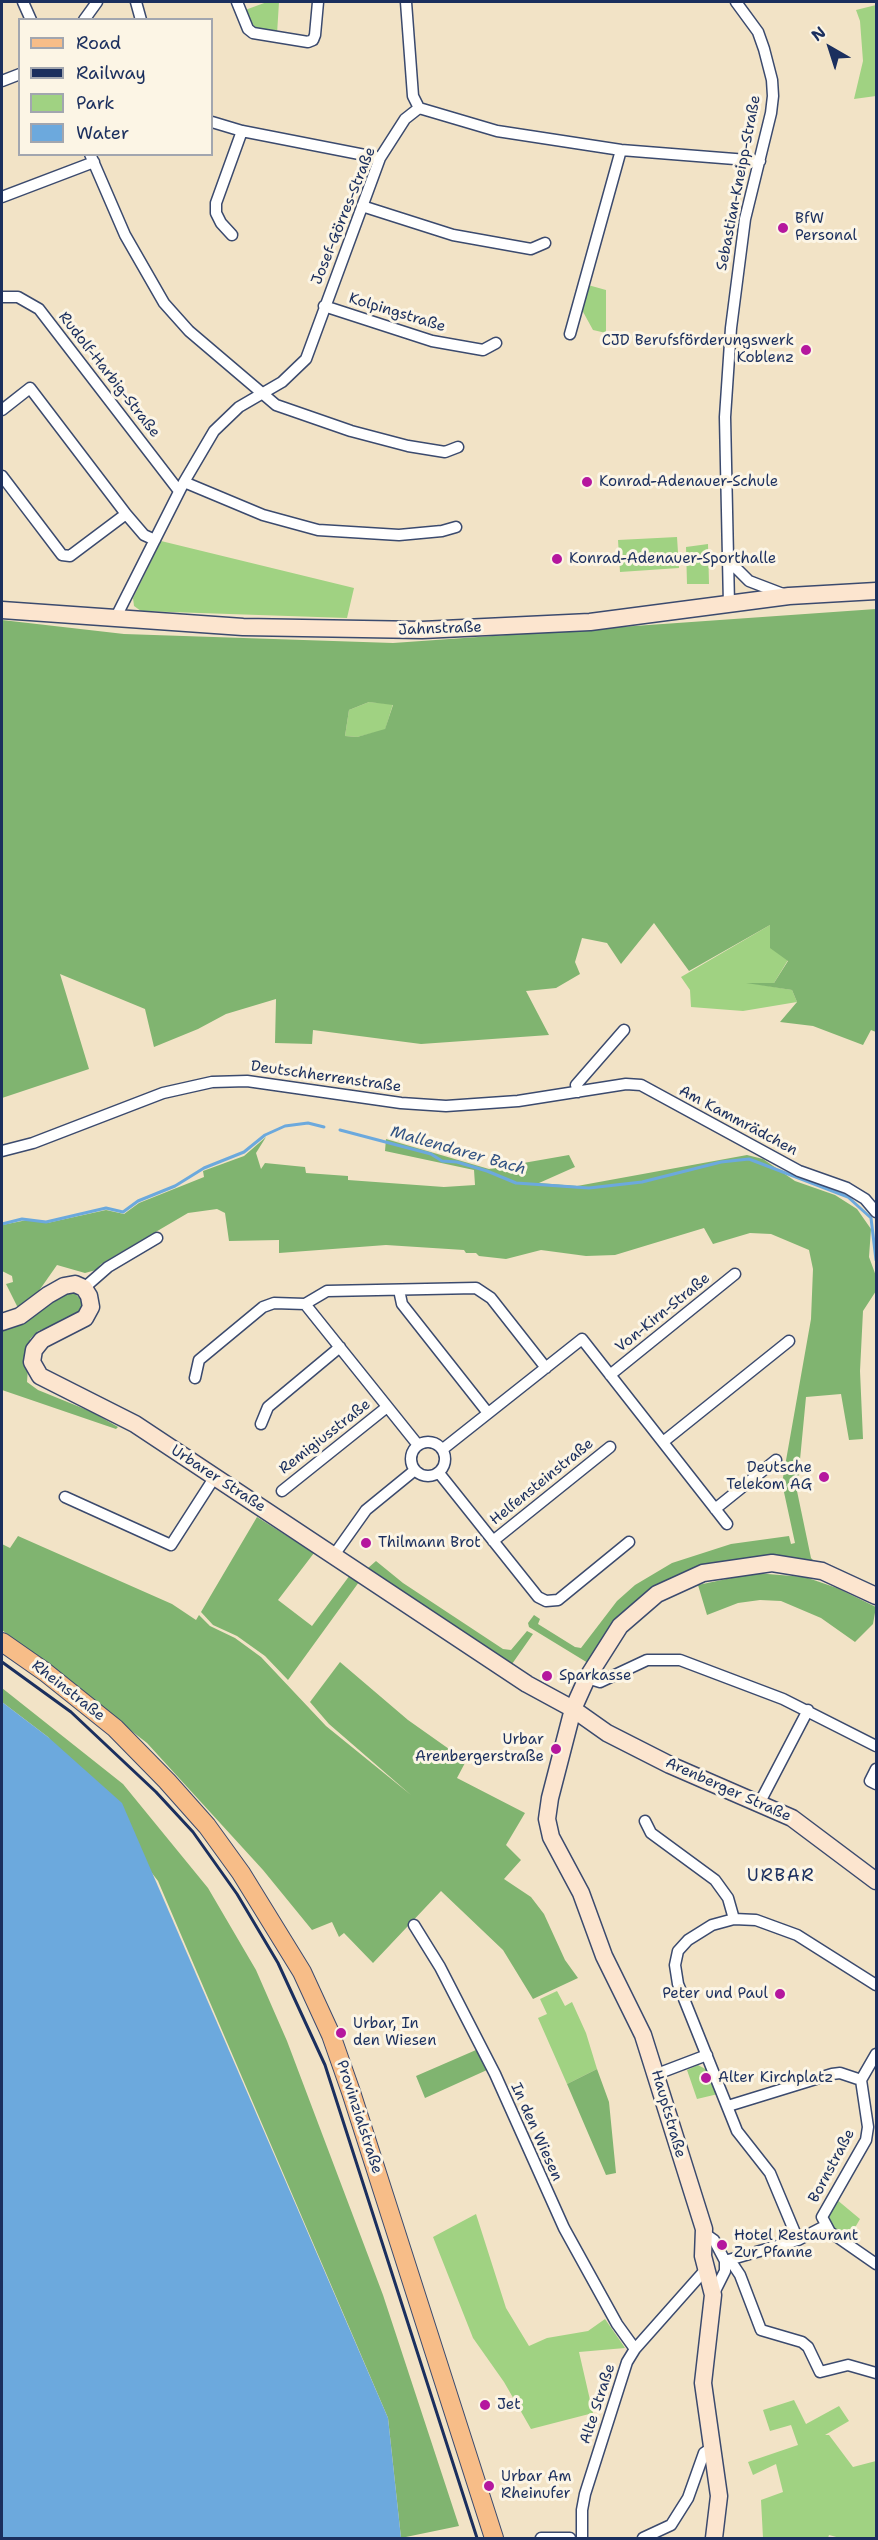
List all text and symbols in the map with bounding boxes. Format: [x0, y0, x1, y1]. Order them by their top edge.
legend [18, 18, 213, 156]
north arrow [800, 18, 860, 78]
text: N [807, 21, 830, 46]
text: Road [76, 31, 121, 55]
text: Railway [76, 61, 146, 85]
text: Park [76, 91, 115, 115]
street label: Sebastian-Kneipp-Straße [713, 94, 765, 272]
text: Water [76, 121, 129, 145]
street label: Josef-Görres-Straße [308, 145, 380, 287]
place label: BfW Personal [795, 210, 857, 245]
marker: BfW Personal [776, 221, 790, 235]
street label: Kolpingstraße [346, 290, 448, 336]
street label: Rudolf-Harbig-Straße [54, 309, 164, 441]
place label: CJD Berufsförderungswerk Koblenz [602, 332, 794, 367]
marker: CJD Berufsförderungswerk Koblenz [799, 343, 813, 357]
place label: Konrad-Adenauer-Schule [599, 473, 778, 491]
marker: Konrad-Adenauer-Schule [580, 475, 594, 489]
place label: Konrad-Adenauer-Sporthalle [569, 550, 776, 568]
marker: Konrad-Adenauer-Sporthalle [550, 552, 564, 566]
street label: Jahnstraße [398, 619, 482, 639]
street label: Deutschherrenstraße [250, 1058, 402, 1096]
street label: Am Kammrädchen [676, 1082, 800, 1160]
water label: Mallendarer Bach [388, 1122, 528, 1180]
street label: Von-Kirn-Straße [612, 1269, 714, 1357]
street label: Remigiusstraße [276, 1396, 374, 1478]
street label: Helfensteinstraße [487, 1435, 597, 1529]
street label: Urbarer Straße [167, 1442, 269, 1516]
place label: Deutsche Telekom AG [726, 1459, 812, 1494]
marker: Deutsche Telekom AG [817, 1470, 831, 1484]
place label: Thilmann Brot [378, 1534, 481, 1552]
marker: Thilmann Brot [359, 1536, 373, 1550]
street label: Rheinstraße [28, 1657, 108, 1725]
place label: Sparkasse [559, 1667, 631, 1685]
marker: Sparkasse [540, 1669, 554, 1683]
place label: Urbar Arenbergerstraße [415, 1731, 544, 1766]
marker: Urbar Arenbergerstraße [549, 1742, 563, 1756]
street label: Arenberger Straße [662, 1754, 794, 1826]
district label: URBAR [747, 1865, 815, 1887]
place label: Peter und Paul [662, 1985, 768, 2003]
marker: Peter und Paul [773, 1987, 787, 2001]
place label: Urbar, In den Wiesen [353, 2015, 436, 2050]
marker: Urbar, In den Wiesen [334, 2026, 348, 2040]
street label: Provinzialstraße [332, 2058, 386, 2176]
street label: Hauptstraße [647, 2068, 689, 2160]
place label: Alter Kirchplatz [718, 2069, 833, 2087]
marker: Alter Kirchplatz [699, 2071, 713, 2085]
street label: In den Wiesen [506, 2080, 566, 2184]
street label: Bornstraße [805, 2126, 859, 2206]
place label: Hotel Restaurant Zur Pfanne [734, 2227, 858, 2262]
marker: Hotel Restaurant Zur Pfanne [715, 2238, 729, 2252]
street label: Alte Straße [577, 2362, 619, 2446]
place label: Jet [497, 2396, 521, 2414]
marker: Jet [478, 2398, 492, 2412]
place label: Urbar Am Rheinufer [501, 2468, 571, 2503]
marker: Urbar Am Rheinufer [482, 2479, 496, 2493]

